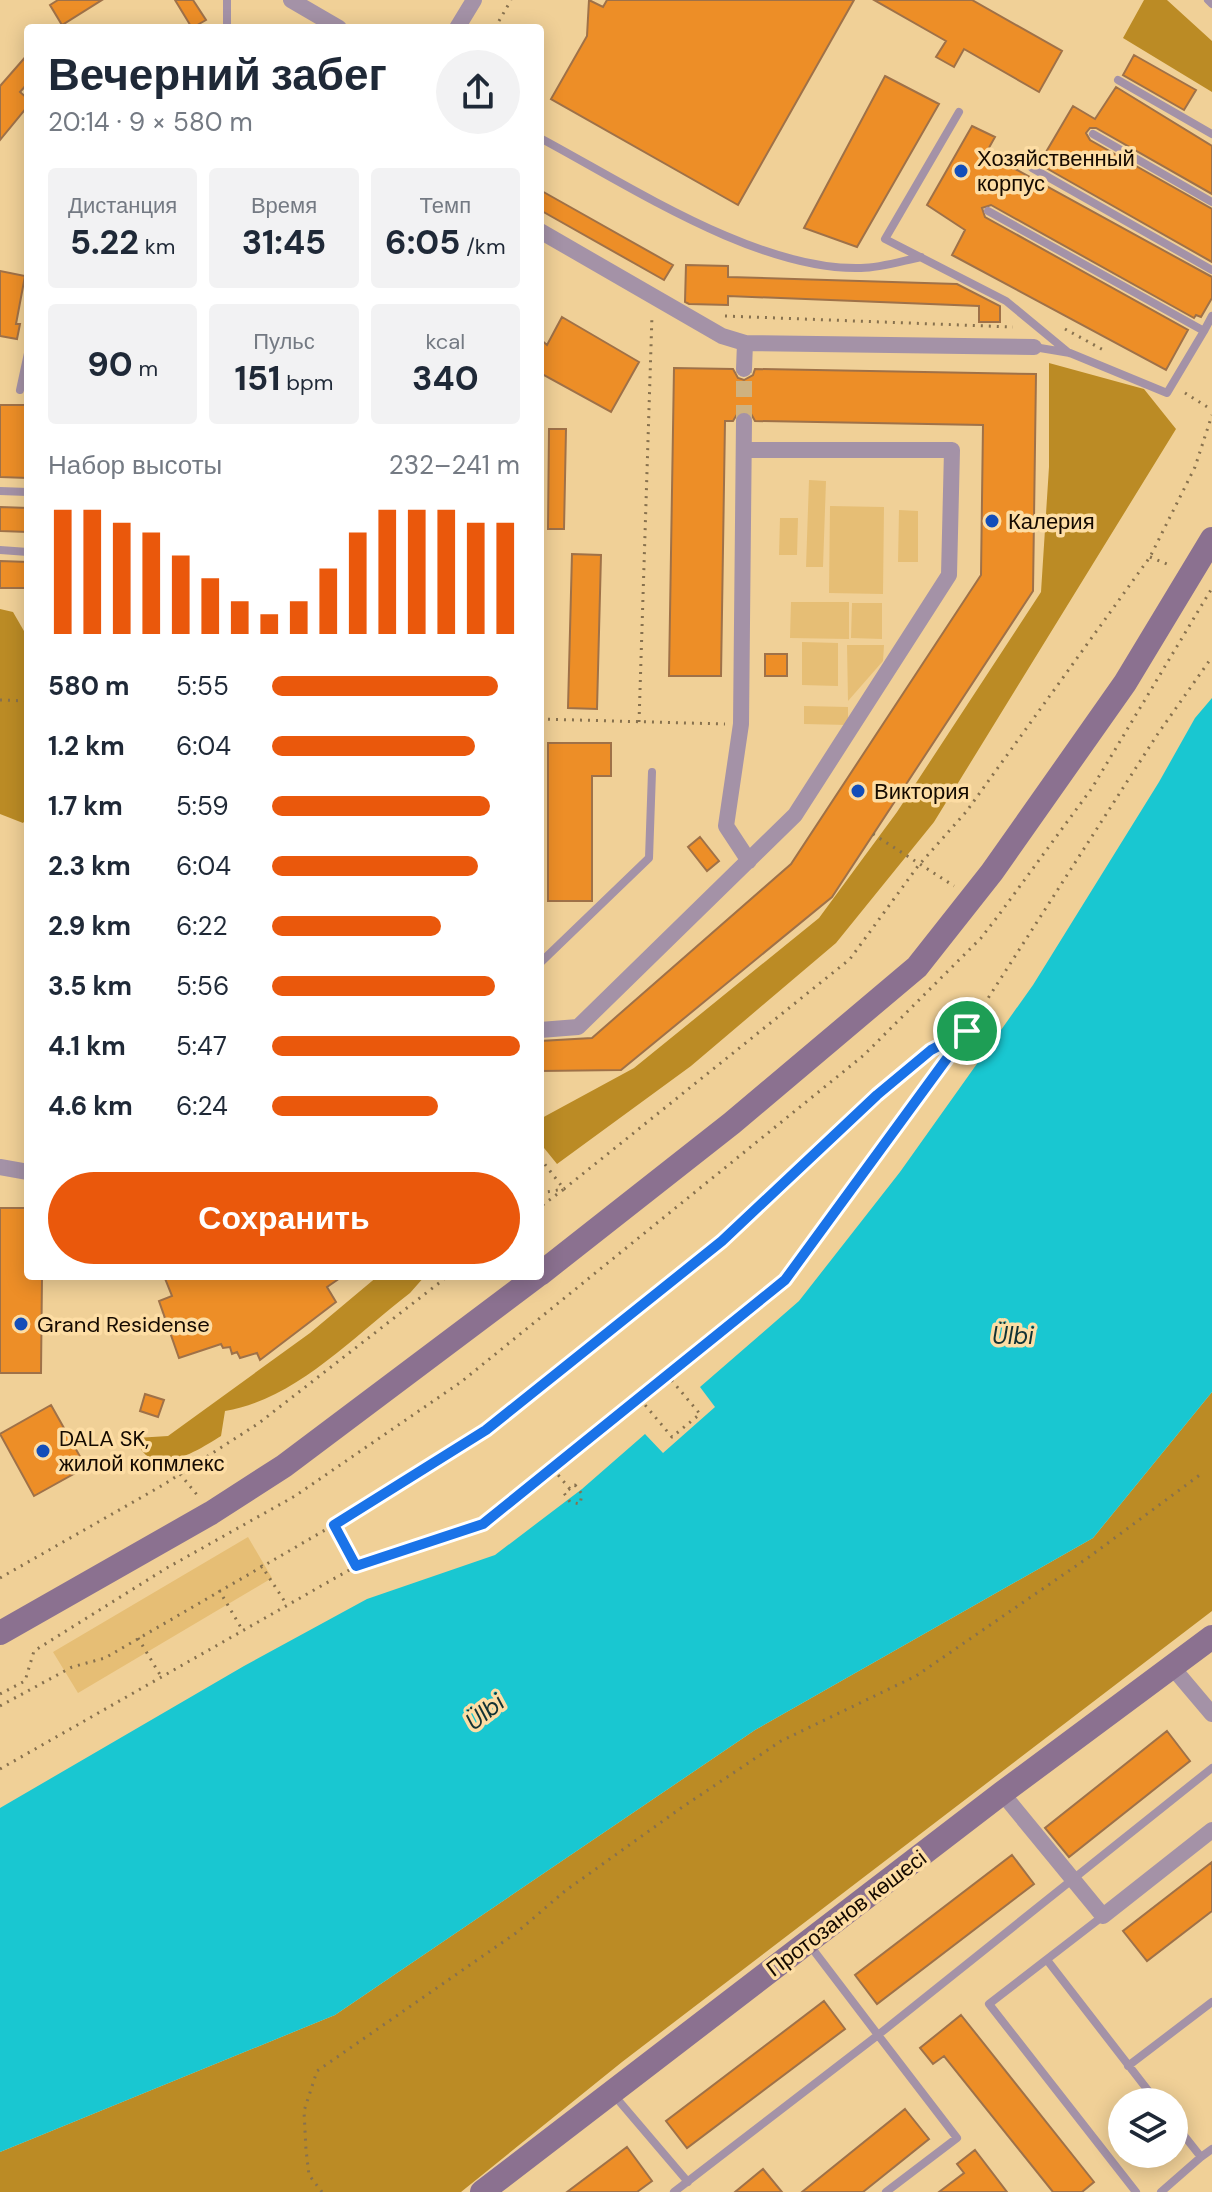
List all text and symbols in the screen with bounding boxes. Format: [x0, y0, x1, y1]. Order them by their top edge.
text: Вечерний забег [48, 46, 387, 104]
button: share [436, 50, 520, 134]
text: 20:14 · 9 × 580 m [48, 105, 253, 139]
place label: Хозяйственный корпус [977, 144, 1135, 198]
marker: Хозяйственный корпус [952, 162, 970, 180]
text: Дистанция [68, 191, 177, 220]
text: Время [251, 191, 317, 220]
text: Темп [420, 191, 471, 220]
text: 5.22 [70, 220, 139, 265]
text: 31:45 [242, 220, 326, 265]
text: 6:05 [385, 220, 460, 265]
text: km [139, 232, 175, 261]
text: /km [460, 232, 506, 261]
text: Пульс [253, 327, 315, 356]
text: kcal [425, 327, 465, 356]
text: 90 [87, 342, 133, 387]
text: m [133, 354, 158, 383]
text: 151 [235, 356, 280, 401]
text: 340 [412, 356, 479, 401]
text: bpm [280, 368, 333, 397]
text: Набор высоты [48, 448, 222, 482]
text: 232–241 m [389, 448, 520, 482]
place label: Калерия [1008, 507, 1095, 536]
marker: Калерия [983, 512, 1001, 530]
text: 580 m [48, 669, 130, 703]
text: 5:55 [176, 669, 229, 703]
text: 1.2 km [48, 729, 125, 763]
text: 6:04 [176, 729, 231, 763]
place label: Виктория [874, 777, 969, 806]
marker: Виктория [849, 782, 867, 800]
text: 1.7 km [48, 789, 123, 823]
text: 5:59 [176, 789, 229, 823]
text: 2.3 km [48, 849, 131, 883]
text: 6:04 [176, 849, 231, 883]
text: 2.9 km [48, 909, 131, 943]
text: 6:22 [176, 909, 228, 943]
text: 3.5 km [48, 969, 132, 1003]
text: 5:56 [176, 969, 229, 1003]
pin [933, 997, 1001, 1065]
icon: arrive [945, 1009, 989, 1053]
text: 4.1 km [48, 1029, 126, 1063]
text: 5:47 [176, 1029, 227, 1063]
text: 4.6 km [48, 1089, 133, 1123]
text: 6:24 [176, 1089, 228, 1123]
button: Сохранить [48, 1172, 520, 1264]
place label: Grand Residense [37, 1310, 210, 1339]
marker: Grand Residense [12, 1315, 30, 1333]
water label: Ülbi [992, 1320, 1035, 1351]
place label: DALA SK, жилой копмлекс [59, 1424, 225, 1478]
marker: DALA SK, жилой копмлекс [34, 1442, 52, 1460]
water label: Ülbi [459, 1686, 512, 1737]
street label: Протозанов көшесі [760, 1844, 932, 1983]
map controls [1108, 2088, 1188, 2168]
button: layers [1108, 2088, 1188, 2168]

